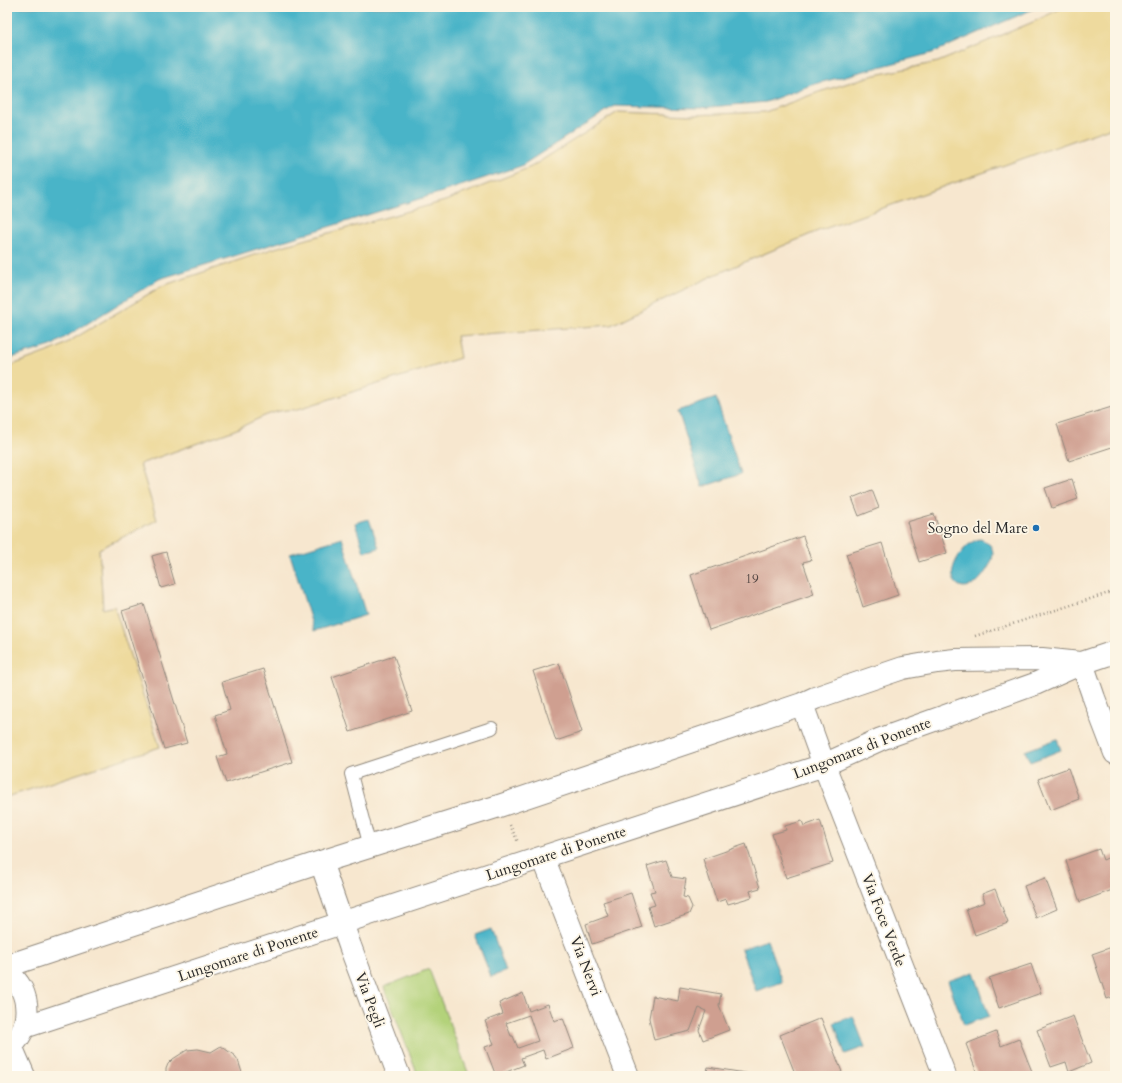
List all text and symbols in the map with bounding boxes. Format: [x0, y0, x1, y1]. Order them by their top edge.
place label: Sogno del Mare [928, 518, 1028, 538]
marker: Sogno del Mare [1031, 523, 1041, 533]
house number: 19 [745, 570, 759, 588]
street label: Lungomare di Ponente [790, 712, 934, 784]
street label: Lungomare di Ponente [483, 821, 629, 885]
street label: Via Foce Verde [857, 871, 911, 970]
street label: Lungomare di Ponente [175, 922, 321, 986]
street label: Via Nervi [565, 933, 607, 999]
street label: Via Pegli [350, 969, 390, 1031]

